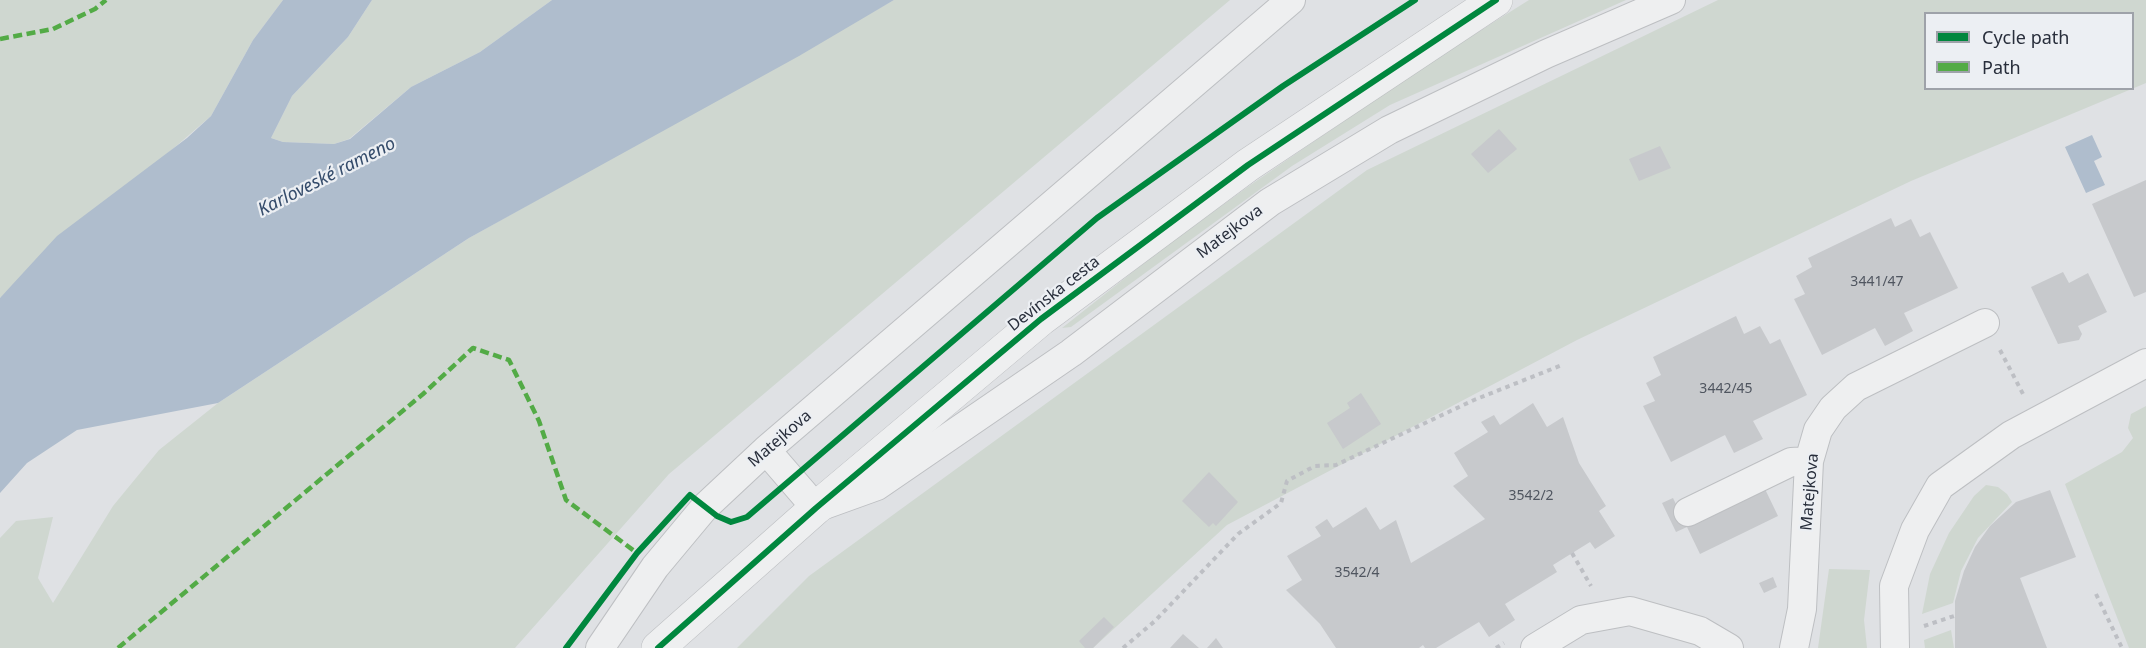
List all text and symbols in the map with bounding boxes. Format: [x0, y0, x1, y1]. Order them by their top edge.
legend [1924, 12, 2134, 90]
text: Cycle path [1982, 25, 2069, 49]
text: Path [1982, 55, 2021, 79]
water label: Karloveské rameno [255, 133, 399, 221]
street label: Matejkova [1193, 201, 1267, 263]
street label: Devínska cesta [1004, 252, 1104, 336]
house number: 3441/47 [1850, 274, 1904, 290]
house number: 3442/45 [1699, 381, 1753, 397]
street label: Matejkova [744, 406, 816, 472]
street label: Matejkova [1797, 453, 1823, 531]
house number: 3542/2 [1508, 488, 1554, 504]
house number: 3542/4 [1334, 565, 1380, 581]

